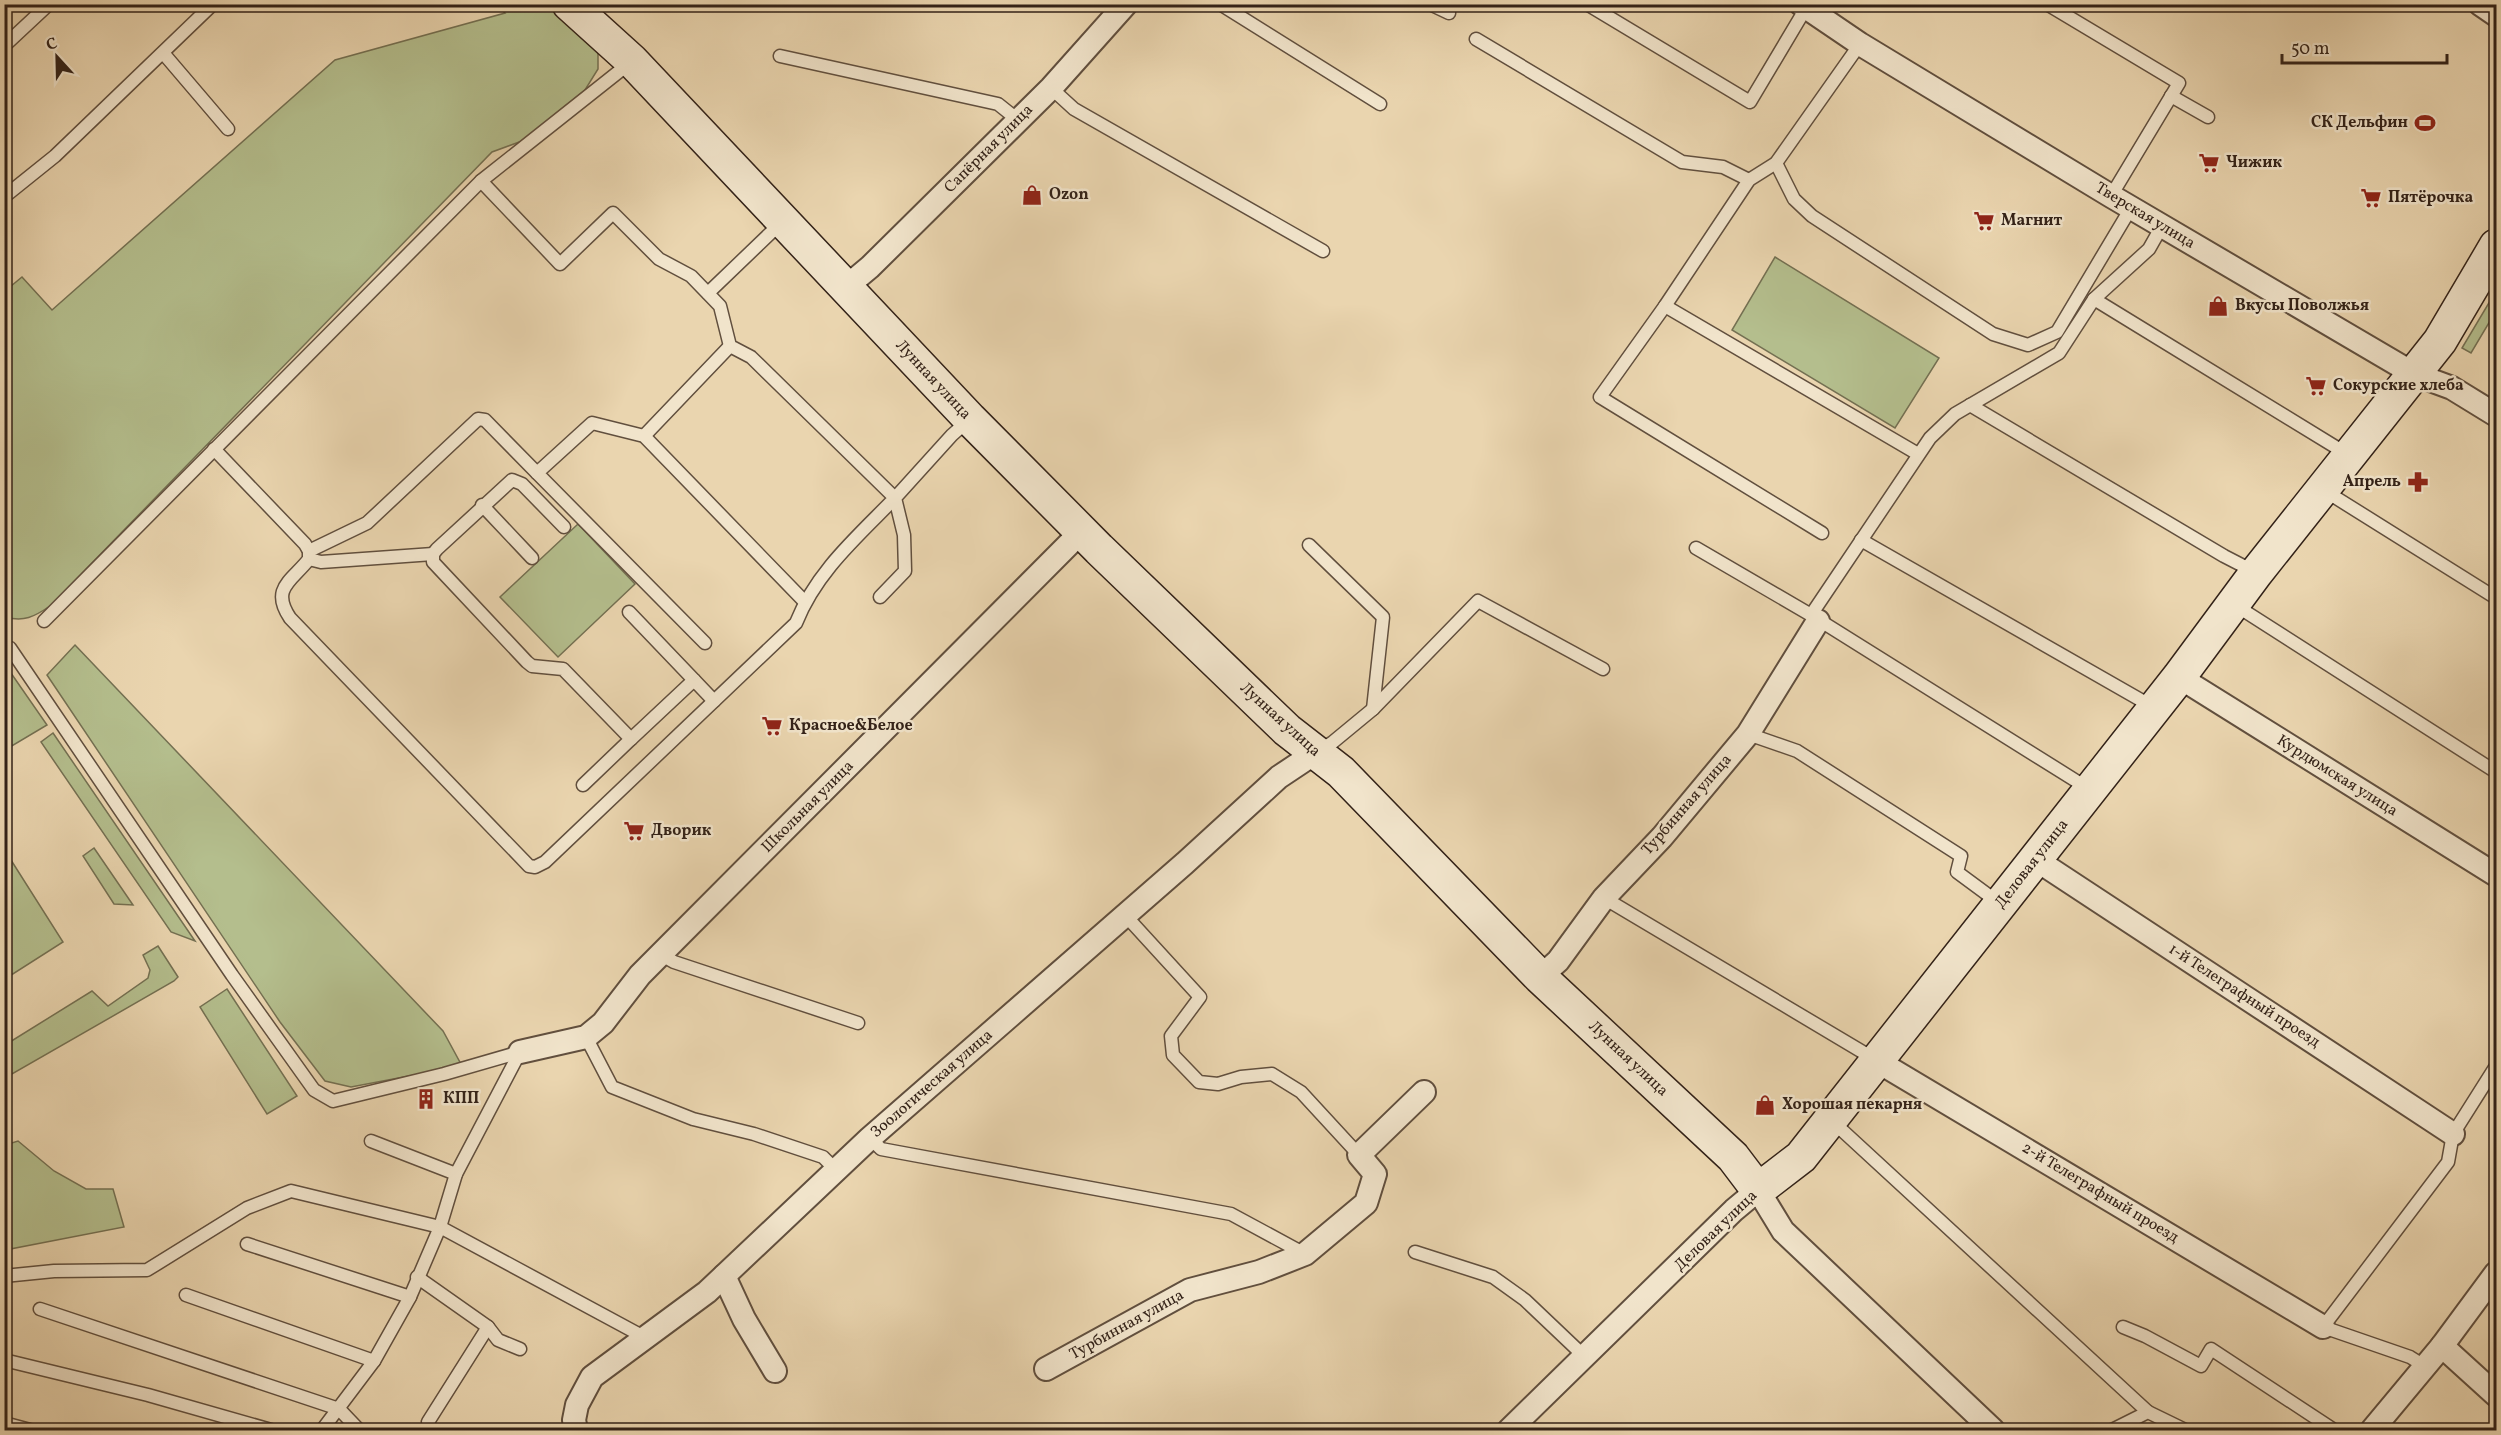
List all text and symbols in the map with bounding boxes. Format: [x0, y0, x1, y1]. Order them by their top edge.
north arrow [27, 27, 87, 87]
scale bar [2282, 27, 2447, 65]
text: С [43, 33, 61, 57]
text: 50 m [2291, 37, 2330, 62]
street label: Сапёрная улица [940, 100, 1038, 198]
sports icon: СК Дельфин [2413, 111, 2437, 135]
place label: СК Дельфин [2311, 112, 2408, 134]
supermarket icon: Чижик [2197, 151, 2221, 175]
place label: Чижик [2226, 152, 2282, 174]
street label: Тверская улица [2091, 178, 2199, 254]
shop icon: Ozon [1020, 183, 1044, 207]
place label: Ozon [1049, 184, 1089, 206]
supermarket icon: Пятёрочка [2359, 186, 2383, 210]
place label: Пятёрочка [2388, 187, 2473, 209]
supermarket icon: Магнит [1972, 209, 1996, 233]
place label: Магнит [2001, 210, 2062, 232]
shop icon: Вкусы Поволжья [2206, 294, 2230, 318]
place label: Вкусы Поволжья [2235, 295, 2369, 317]
street label: Лунная улица [890, 335, 976, 425]
supermarket icon: Сокурские хлеба [2304, 374, 2328, 398]
place label: Сокурские хлеба [2333, 375, 2464, 397]
pharmacy icon: Апрель [2406, 470, 2430, 494]
place label: Апрель [2343, 471, 2401, 493]
street label: Лунная улица [1235, 678, 1325, 762]
supermarket icon: Красное&Белое [760, 714, 784, 738]
place label: Красное&Белое [789, 715, 913, 737]
street label: Курдюмская улица [2272, 730, 2402, 822]
street label: Турбинная улица [1637, 750, 1737, 860]
street label: Школьная улица [757, 756, 859, 858]
street label: Деловая улица [1990, 815, 2074, 913]
supermarket icon: Дворик [622, 819, 646, 843]
place label: Дворик [651, 820, 712, 842]
street label: 1-й Телеграфный проезд [2164, 939, 2324, 1053]
street label: Лунная улица [1583, 1016, 1673, 1102]
street label: Зоологическая улица [866, 1025, 998, 1143]
building icon: КПП [414, 1087, 438, 1111]
place label: КПП [443, 1088, 479, 1110]
shop icon: Хорошая пекарня [1753, 1093, 1777, 1117]
place label: Хорошая пекарня [1782, 1094, 1922, 1116]
street label: 2-й Телеграфный проезд [2017, 1137, 2183, 1249]
street label: Деловая улица [1669, 1186, 1763, 1276]
street label: Турбинная улица [1066, 1284, 1188, 1366]

